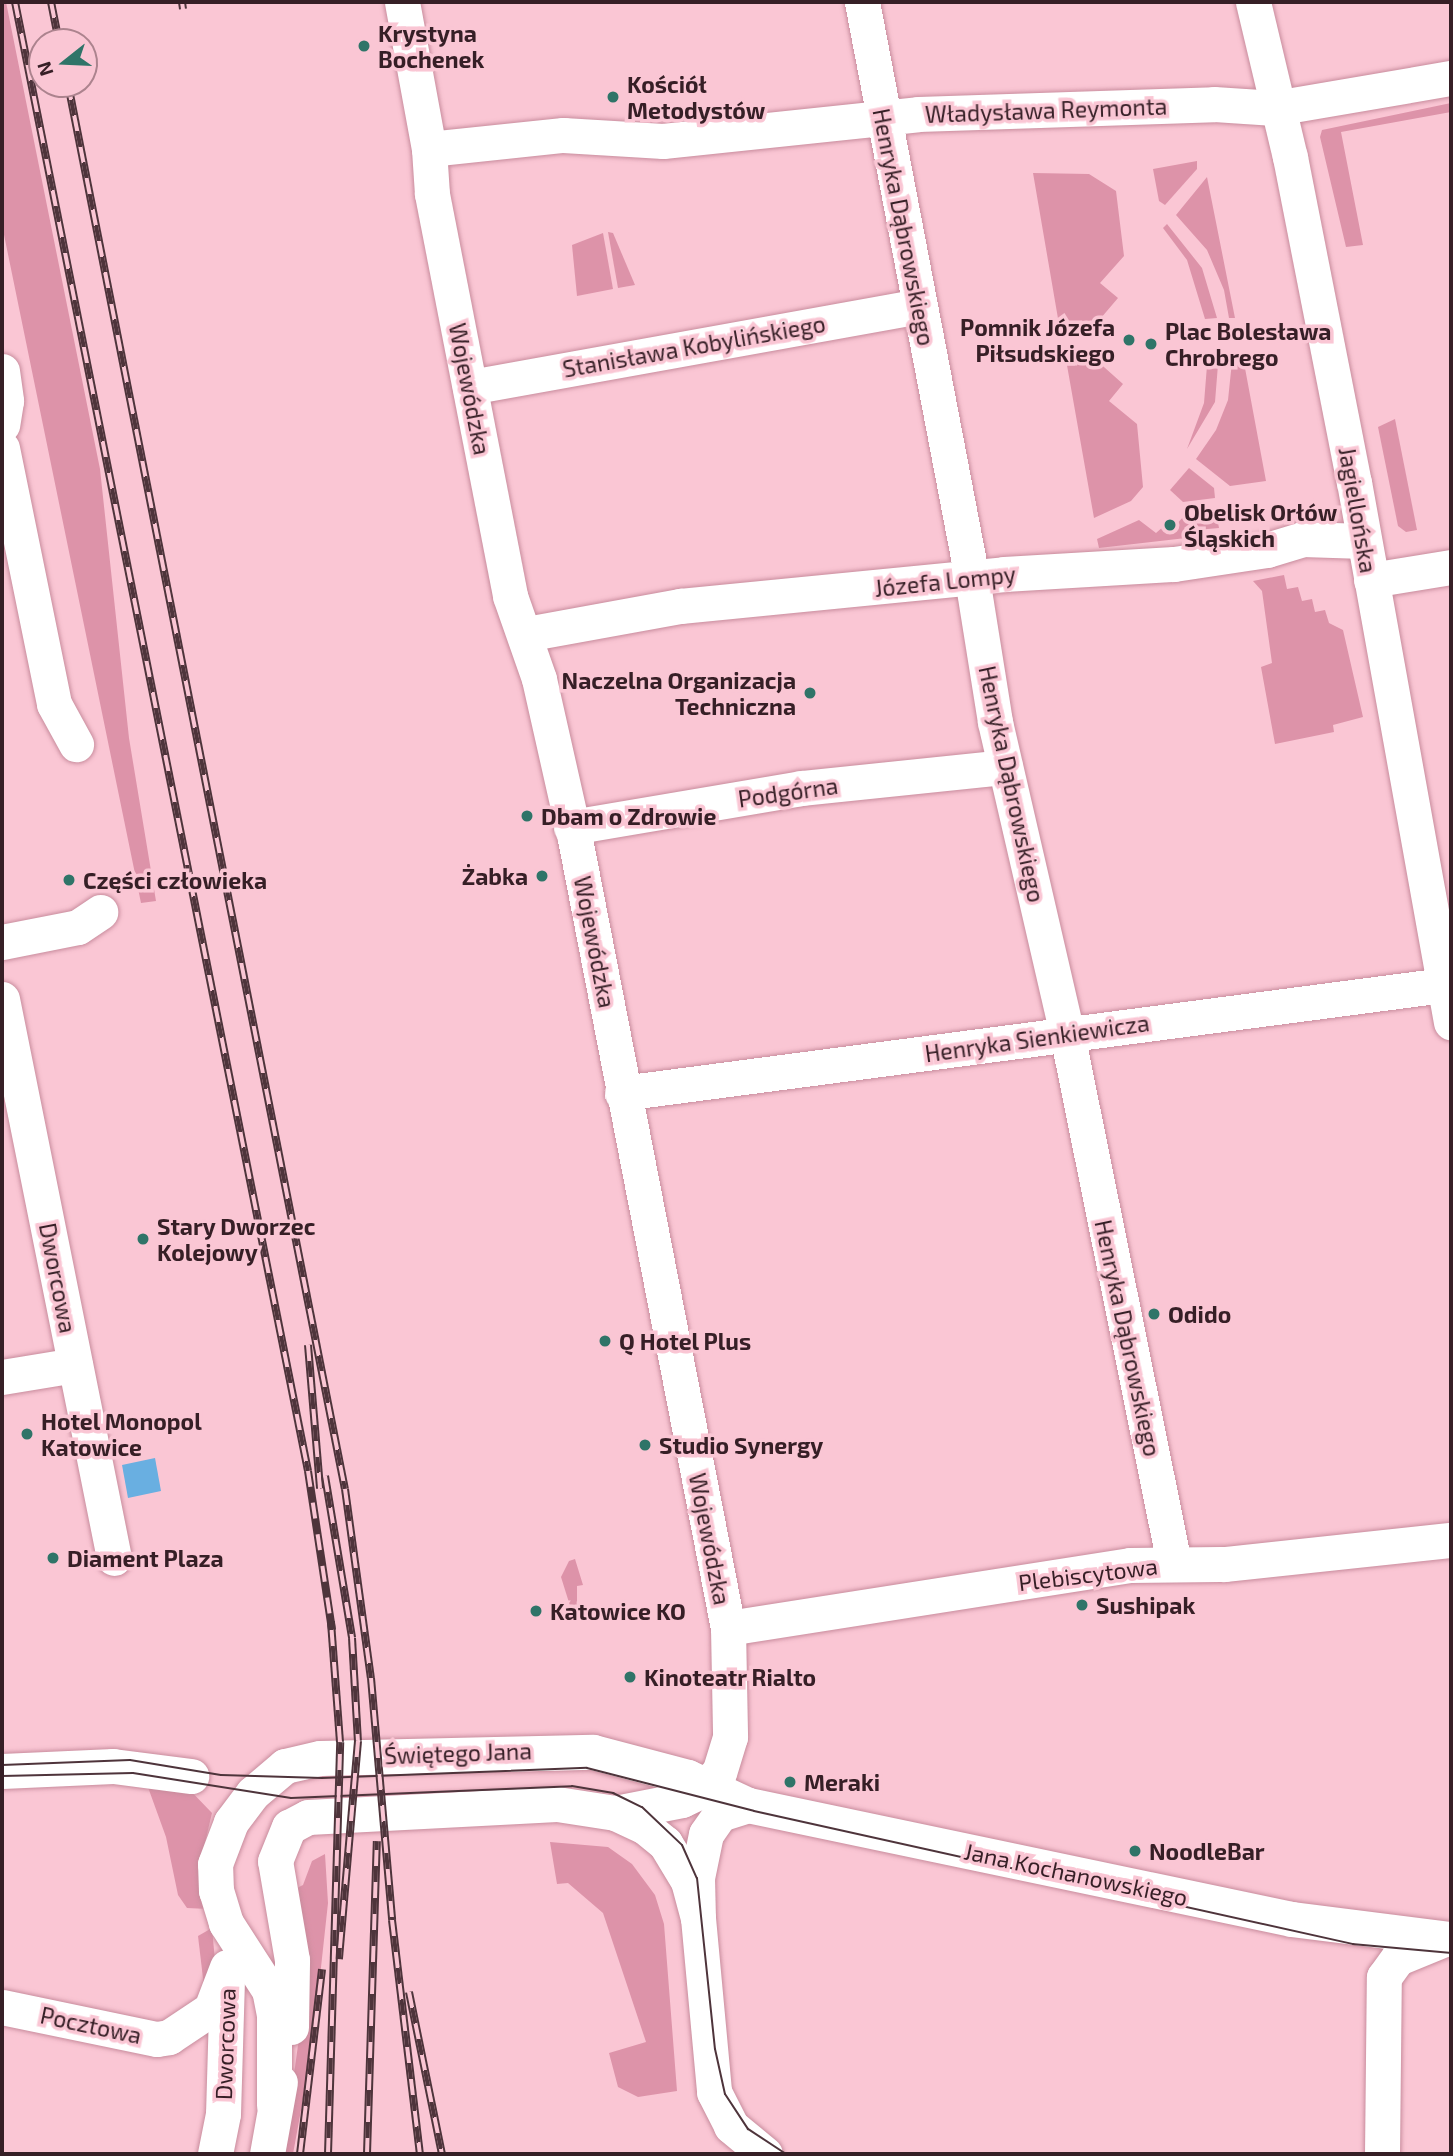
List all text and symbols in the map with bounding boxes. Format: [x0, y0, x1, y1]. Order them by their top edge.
place label: Krystyna Bochenek [378, 19, 484, 73]
north arrow [28, 28, 98, 98]
marker: Krystyna Bochenek [356, 38, 372, 54]
text: N [31, 59, 58, 79]
place label: Kościół Metodystów [627, 70, 765, 124]
marker: Kościół Metodystów [605, 89, 621, 105]
street label: Władysława Reymonta [924, 92, 1168, 128]
street label: Henryka Dąbrowskiego [867, 106, 941, 348]
street label: Stanisława Kobylińskiego [560, 309, 828, 383]
place label: Pomnik Józefa Piłsudskiego [960, 313, 1115, 367]
place label: Plac Bolesława Chrobrego [1165, 317, 1331, 371]
street label: Wojewódzka [444, 321, 496, 457]
marker: Pomnik Józefa Piłsudskiego [1121, 332, 1137, 348]
marker: Plac Bolesława Chrobrego [1143, 336, 1159, 352]
street label: Jagiellońska [1333, 445, 1383, 575]
place label: Obelisk Orłów Śląskich [1184, 498, 1337, 552]
marker: Obelisk Orłów Śląskich [1162, 517, 1178, 533]
street label: Józefa Lompy [873, 560, 1017, 602]
street label: Henryka Dąbrowskiego [973, 663, 1051, 905]
place label: Naczelna Organizacja Techniczna [562, 666, 796, 720]
marker: Naczelna Organizacja Techniczna [802, 685, 818, 701]
street label: Podgórna [736, 771, 840, 813]
place label: Dbam o Zdrowie [541, 802, 716, 830]
marker: Dbam o Zdrowie [519, 808, 535, 824]
place label: Żabka [462, 862, 528, 890]
place label: Części człowieka [83, 866, 267, 894]
marker: Żabka [534, 868, 550, 884]
marker: Części człowieka [61, 872, 77, 888]
street label: Wojewódzka [569, 874, 621, 1010]
street label: Henryka Sienkiewicza [923, 1009, 1151, 1067]
place label: Stary Dworzec Kolejowy [157, 1212, 316, 1266]
street label: Henryka Dąbrowskiego [1089, 1217, 1167, 1459]
street label: Dworcowa [34, 1221, 82, 1335]
marker: Stary Dworzec Kolejowy [135, 1231, 151, 1247]
place label: Odido [1168, 1300, 1231, 1328]
marker: Odido [1146, 1306, 1162, 1322]
place label: Q Hotel Plus [619, 1327, 752, 1355]
marker: Q Hotel Plus [597, 1333, 613, 1349]
place label: Hotel Monopol Katowice [41, 1407, 202, 1461]
marker: Hotel Monopol Katowice [19, 1426, 35, 1442]
place label: Studio Synergy [659, 1431, 823, 1459]
marker: Studio Synergy [637, 1437, 653, 1453]
street label: Wojewódzka [684, 1471, 736, 1607]
place label: Diament Plaza [67, 1544, 224, 1572]
marker: Diament Plaza [45, 1550, 61, 1566]
street label: Plebiscytowa [1017, 1552, 1159, 1596]
place label: Sushipak [1096, 1591, 1195, 1619]
place label: Katowice KO [550, 1597, 686, 1625]
marker: Sushipak [1074, 1597, 1090, 1613]
marker: Katowice KO [528, 1603, 544, 1619]
place label: Kinoteatr Rialto [644, 1663, 817, 1691]
marker: Kinoteatr Rialto [622, 1669, 638, 1685]
street label: Świętego Jana [383, 1737, 533, 1769]
place label: Meraki [804, 1768, 880, 1796]
marker: Meraki [782, 1774, 798, 1790]
street label: Jana Kochanowskiego [962, 1837, 1190, 1911]
place label: NoodleBar [1149, 1837, 1265, 1865]
marker: NoodleBar [1127, 1843, 1143, 1859]
street label: Dworcowa [209, 1988, 241, 2100]
street label: Pocztowa [38, 2001, 144, 2049]

